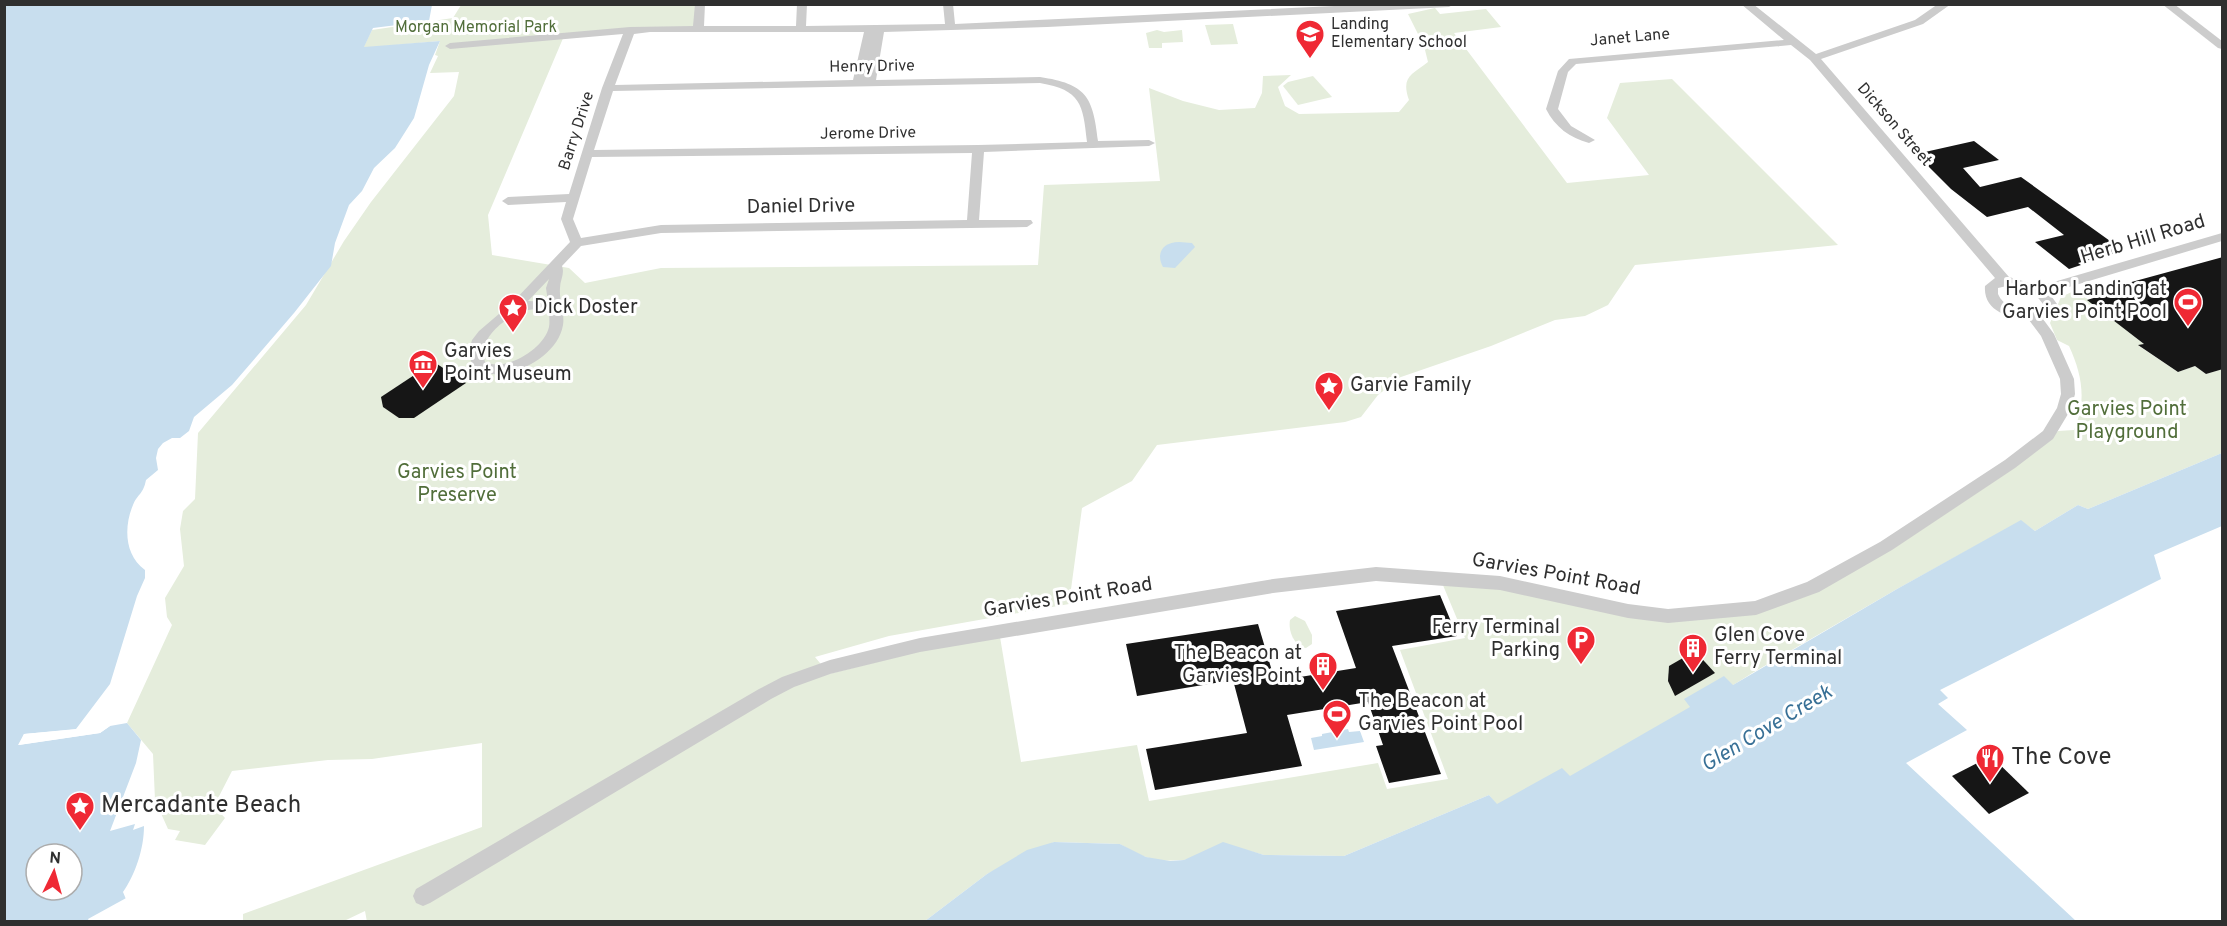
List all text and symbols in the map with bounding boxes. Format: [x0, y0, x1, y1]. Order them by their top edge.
place label: Landing Elementary School [1331, 15, 1467, 53]
park label: Morgan Memorial Park [395, 18, 557, 38]
school or university icon: Landing Elementary School [1294, 18, 1326, 60]
street label: Janet Lane [1589, 25, 1671, 51]
street label: Henry Drive [829, 56, 915, 78]
street label: Dickson Street [1852, 79, 1936, 171]
street label: Barry Drive [555, 89, 599, 173]
street label: Jerome Drive [820, 123, 916, 145]
street label: Daniel Drive [747, 193, 855, 221]
street label: Herb Hill Road [2077, 209, 2209, 271]
place label: Harbor Landing at Garvies Point Pool [2002, 277, 2167, 326]
sports icon: Harbor Landing at Garvies Point Pool [2172, 286, 2204, 328]
place icon: Dick Doster [497, 292, 529, 334]
place label: Dick Doster [534, 295, 638, 321]
place label: Garvies Point Museum [444, 339, 572, 388]
museum icon: Garvies Point Museum [407, 348, 439, 390]
place icon: Garvie Family [1313, 370, 1345, 412]
place label: Garvie Family [1350, 373, 1472, 399]
park label: Garvies Point Playground [2067, 397, 2187, 446]
park label: Garvies Point Preserve [397, 460, 517, 509]
street label: Garvies Point Road [1470, 547, 1642, 603]
street label: Garvies Point Road [982, 572, 1154, 624]
place label: Ferry Terminal Parking [1432, 615, 1560, 664]
place label: Glen Cove Ferry Terminal [1714, 623, 1842, 672]
parking icon: Ferry Terminal Parking [1565, 624, 1597, 666]
building icon: Glen Cove Ferry Terminal [1677, 632, 1709, 674]
place label: The Beacon at Garvies Point [1174, 641, 1302, 690]
building icon: The Beacon at Garvies Point [1307, 650, 1339, 692]
water label: Glen Cove Creek [1696, 679, 1838, 779]
place label: The Beacon at Garvies Point Pool [1358, 689, 1523, 738]
sports icon: The Beacon at Garvies Point Pool [1321, 698, 1353, 740]
restaurant icon: The Cove [1974, 742, 2006, 784]
place label: The Cove [2011, 743, 2111, 773]
place icon: Mercadante Beach [64, 790, 96, 832]
place label: Mercadante Beach [101, 791, 301, 821]
north arrow [24, 842, 84, 902]
text: N [49, 849, 62, 870]

